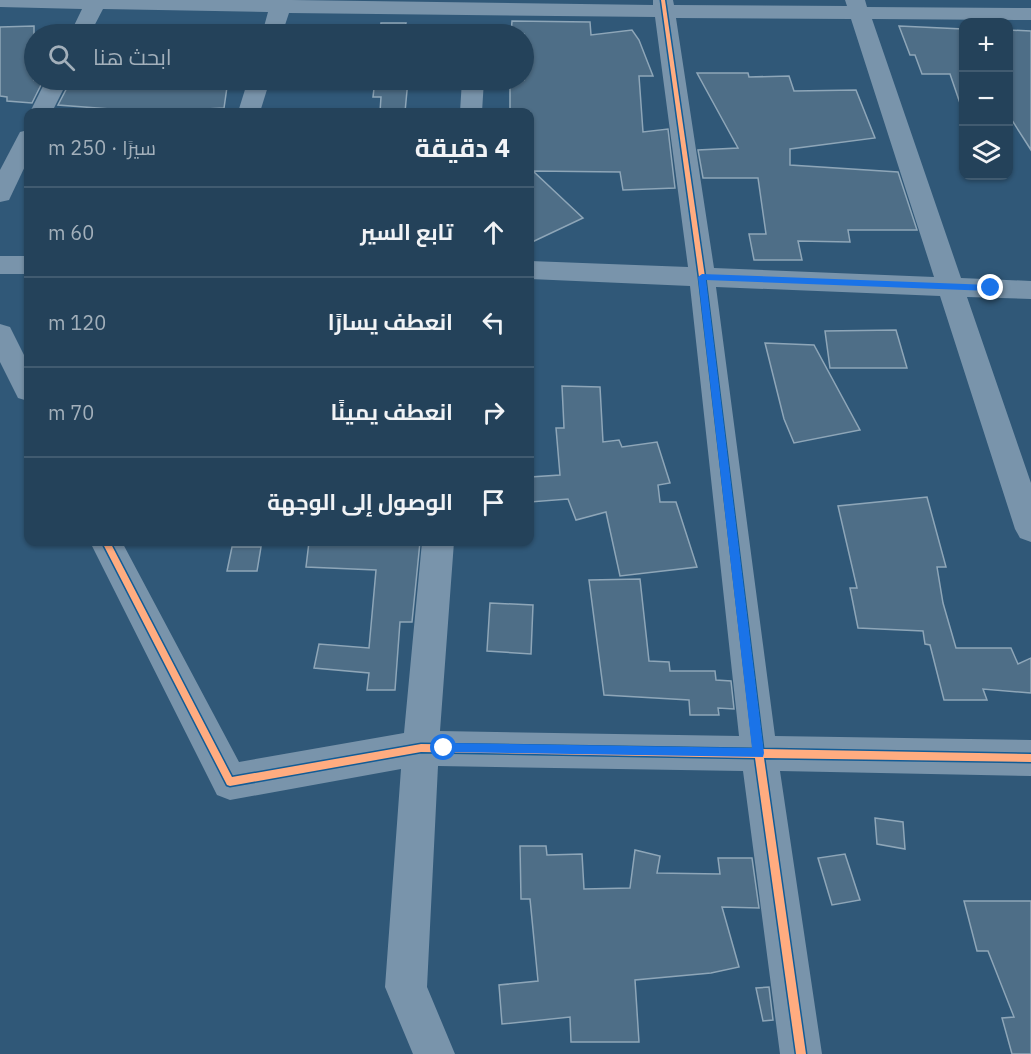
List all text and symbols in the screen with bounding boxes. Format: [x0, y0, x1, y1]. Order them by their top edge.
map controls [959, 18, 1013, 180]
button: + [959, 18, 1013, 72]
search box [24, 24, 534, 90]
icon: search [45, 41, 78, 74]
text: ابحث هنا [93, 42, 172, 71]
button: − [959, 72, 1013, 126]
button: layers [959, 126, 1013, 180]
text: 4 دقيقة [415, 130, 510, 164]
text: سيرًا · 250 m [48, 134, 156, 161]
icon: ahead [477, 216, 510, 249]
text: تابع السير [360, 217, 453, 246]
text: 60 m [48, 219, 94, 246]
route end [977, 274, 1003, 300]
icon: left [477, 306, 510, 339]
text: انعطف يسارًا [328, 307, 453, 336]
text: 120 m [48, 309, 106, 336]
icon: right [477, 396, 510, 429]
text: انعطف يمينًا [331, 397, 453, 426]
text: 70 m [48, 399, 94, 426]
icon: arrive [477, 486, 510, 519]
text: الوصول إلى الوجهة [267, 487, 453, 516]
route start [430, 734, 456, 760]

